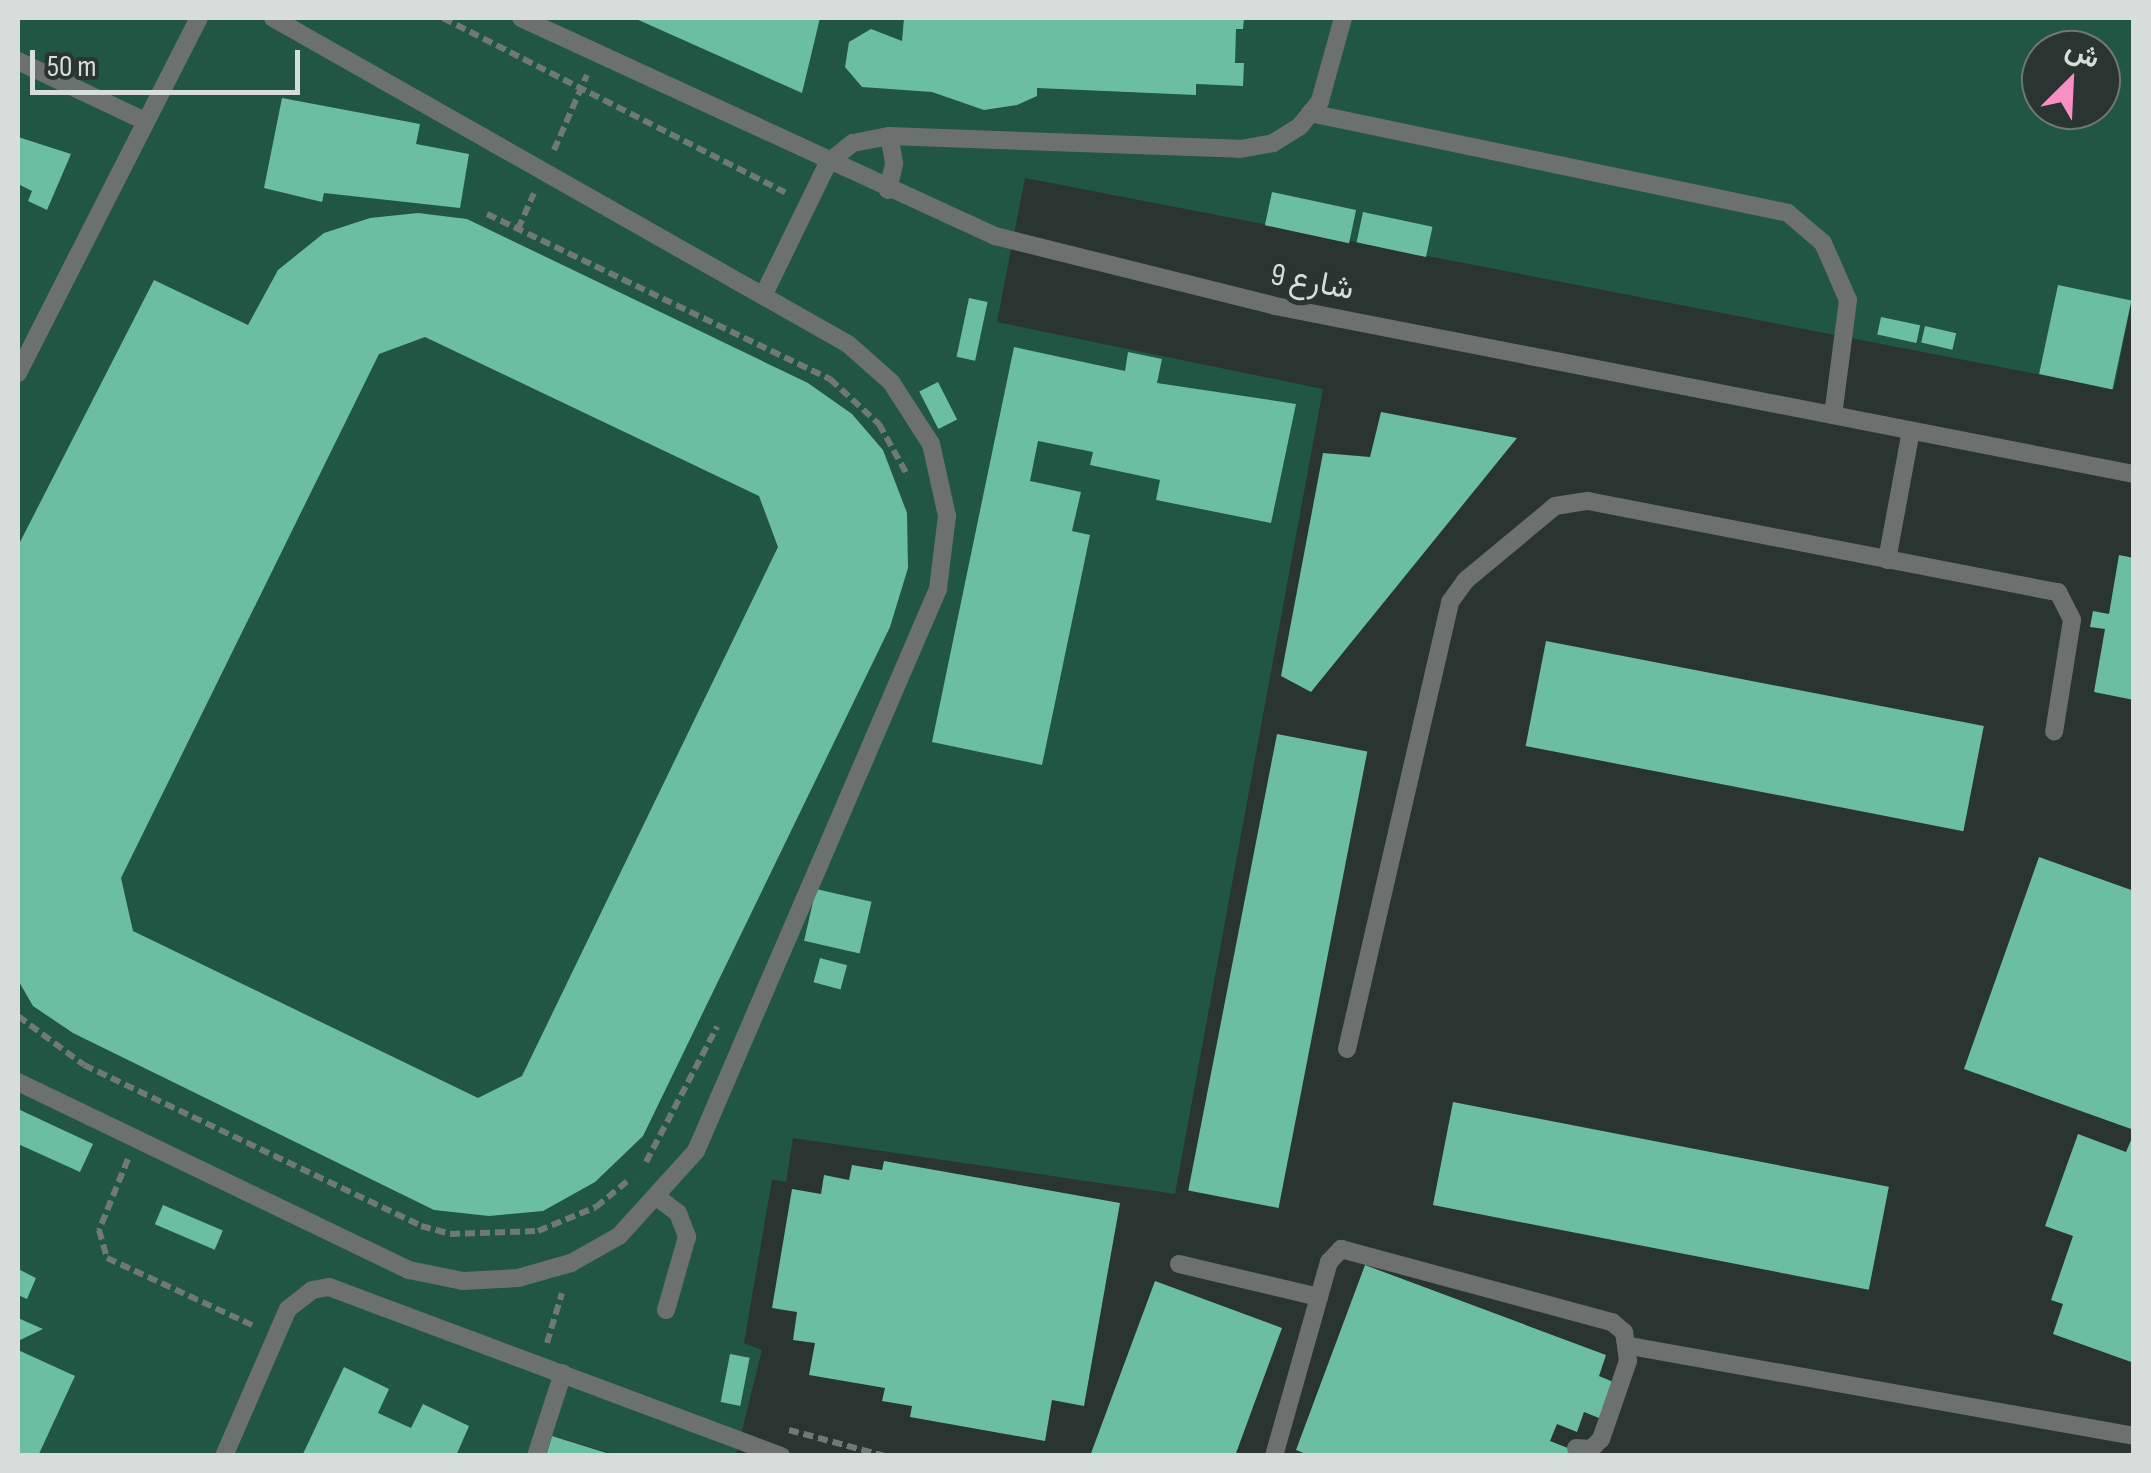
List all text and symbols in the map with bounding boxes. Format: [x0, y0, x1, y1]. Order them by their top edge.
scale bar [35, 30, 305, 92]
north arrow [2021, 30, 2121, 130]
text: ش [2061, 32, 2105, 76]
text: 50 m [47, 49, 96, 85]
street label: شارع 9 [1267, 256, 1357, 310]

